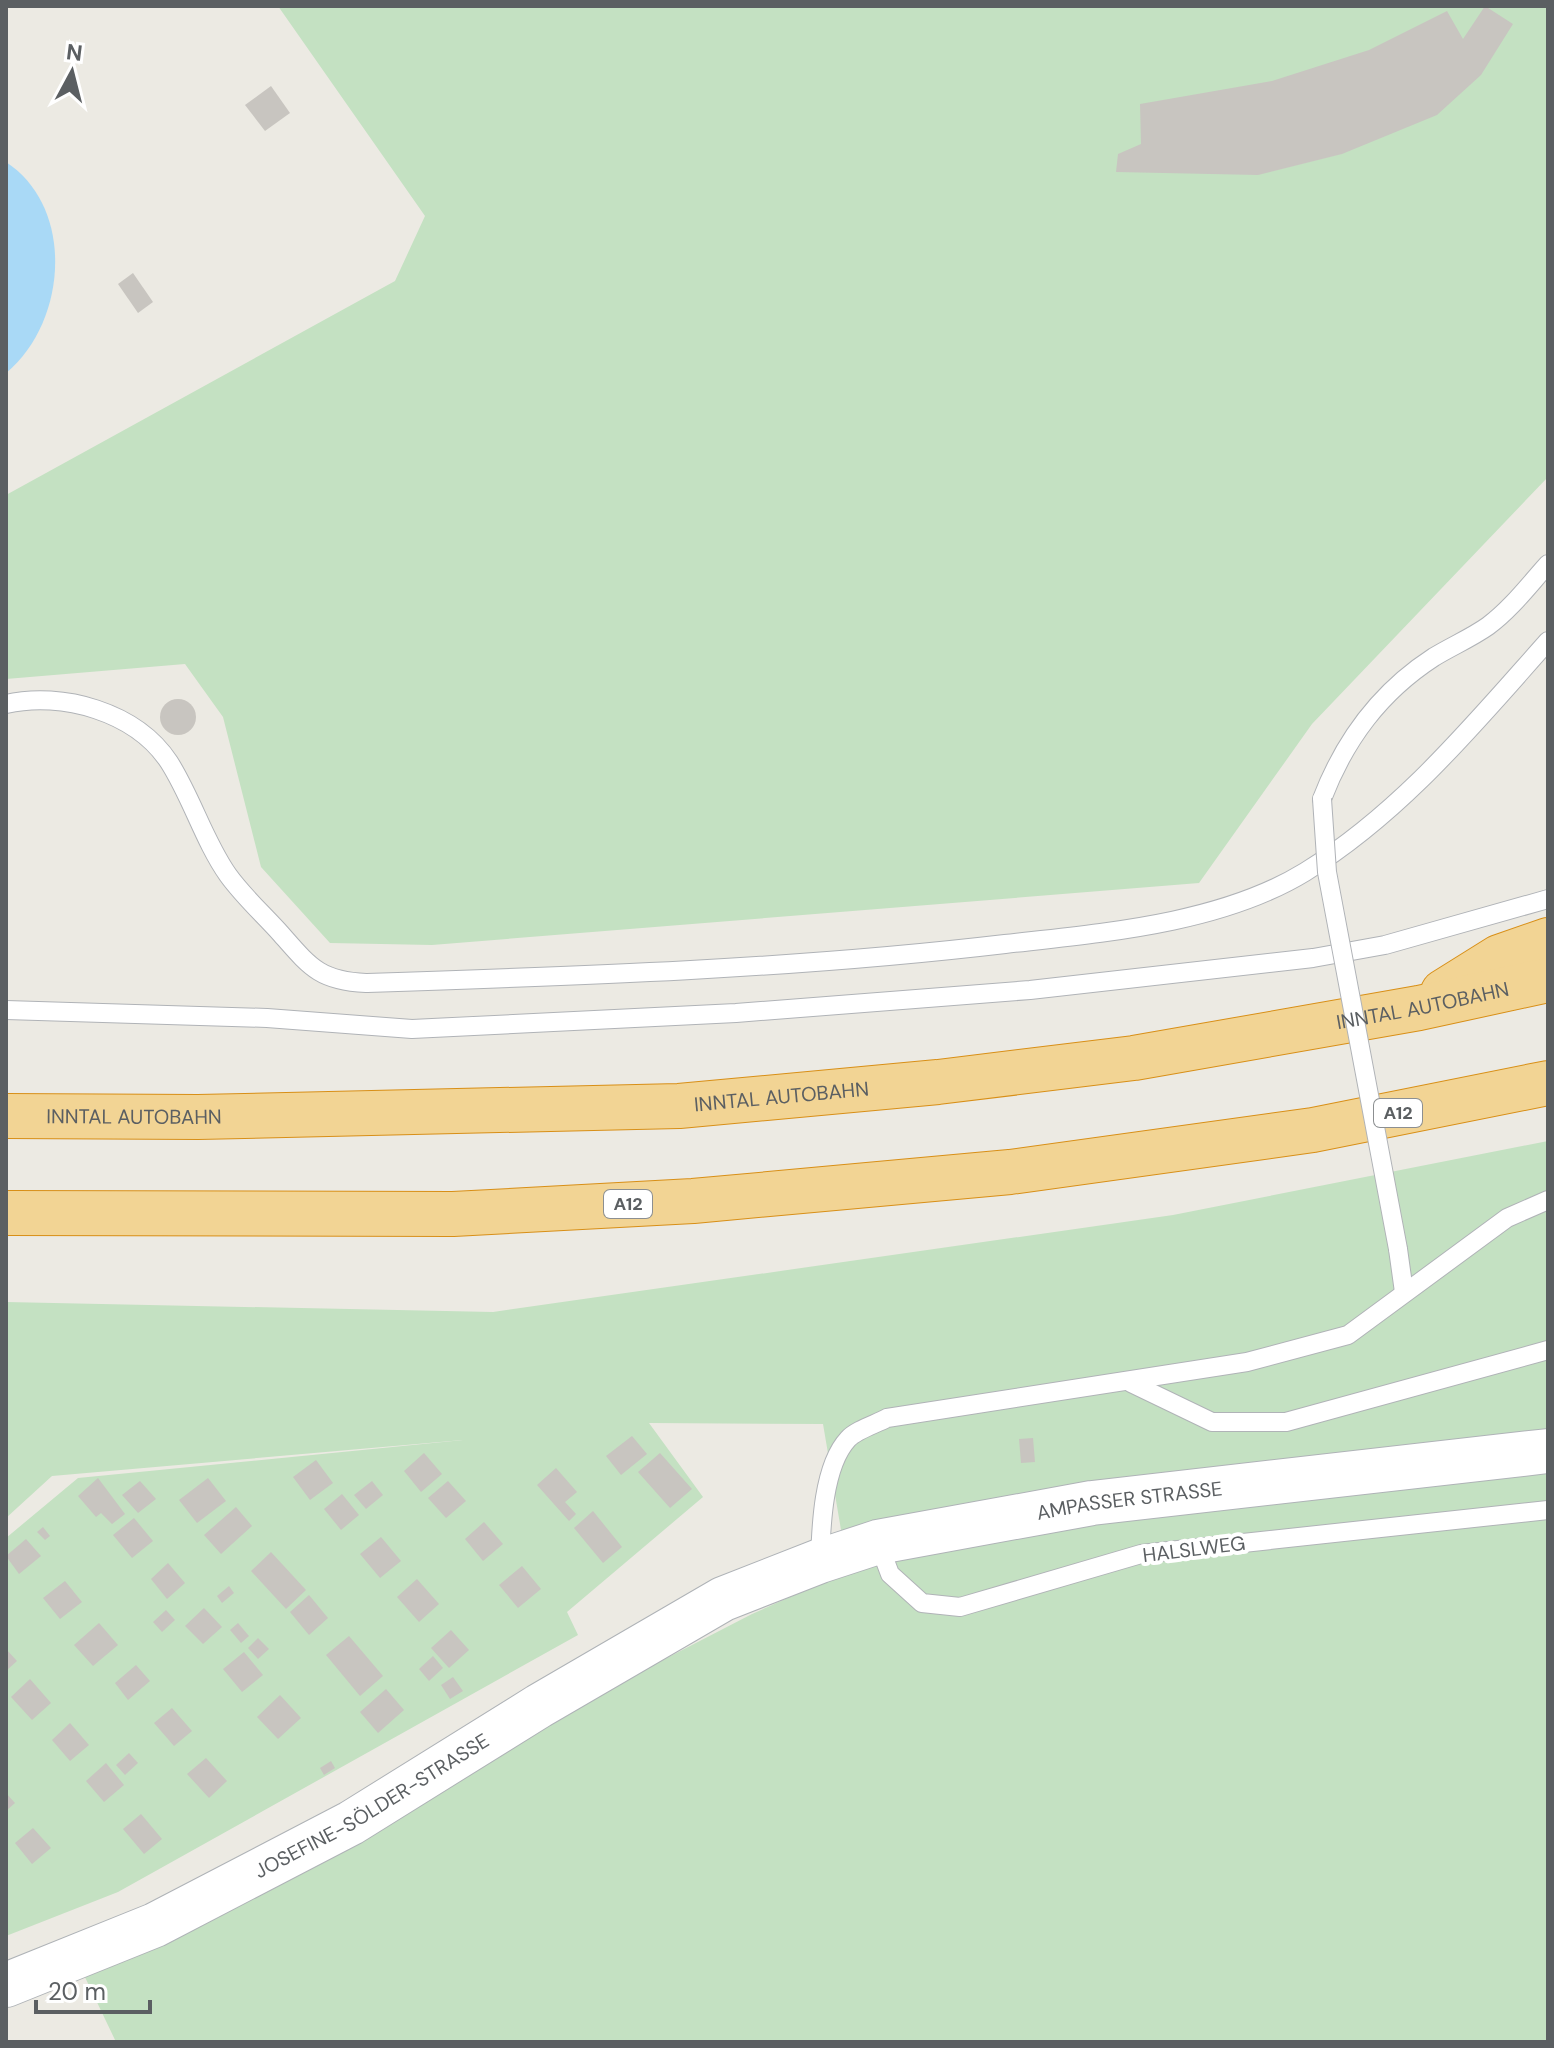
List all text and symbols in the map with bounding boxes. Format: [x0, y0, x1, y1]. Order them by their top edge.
north arrow [32, 32, 112, 112]
text: N [65, 37, 84, 68]
street label: INNTAL AUTOBAHN [1334, 976, 1511, 1035]
street label: INNTAL AUTOBAHN [693, 1075, 870, 1118]
road number: A12 [1374, 1099, 1422, 1127]
street label: INNTAL AUTOBAHN [46, 1103, 222, 1130]
road number: A12 [604, 1190, 652, 1218]
street label: AMPASSER STRASSE [1034, 1475, 1224, 1526]
street label: HALSLWEG [1141, 1530, 1247, 1568]
street label: JOSEFINE-SÖLDER-STRASSE [250, 1727, 494, 1884]
scale bar [36, 1964, 150, 2014]
text: 20 m [48, 1976, 106, 2007]

